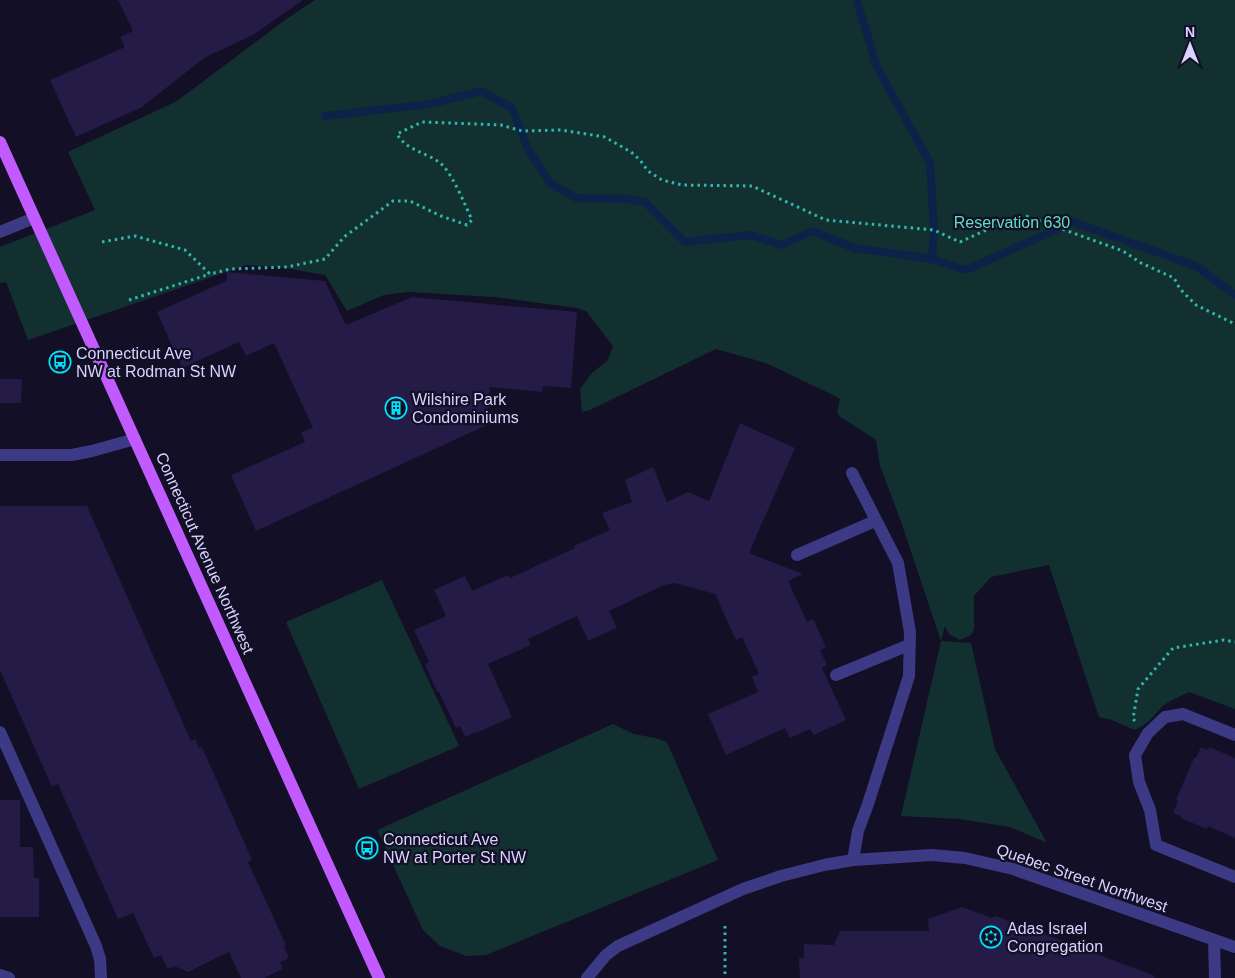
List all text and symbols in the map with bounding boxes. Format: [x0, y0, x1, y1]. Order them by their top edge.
north arrow [1165, 20, 1215, 70]
text: N [1185, 24, 1195, 40]
park label: Reservation 630 [954, 214, 1070, 231]
place label: Connecticut Ave NW at Rodman St NW [76, 345, 237, 380]
bus stop icon: Connecticut Ave NW at Rodman St NW [48, 350, 72, 374]
place label: Wilshire Park Condominiums [412, 391, 519, 426]
building icon: Wilshire Park Condominiums [384, 396, 408, 420]
street label: Connecticut Avenue Northwest [153, 450, 257, 657]
place label: Connecticut Ave NW at Porter St NW [383, 831, 527, 866]
bus stop icon: Connecticut Ave NW at Porter St NW [355, 836, 379, 860]
street label: Quebec Street Northwest [994, 841, 1170, 915]
place label: Adas Israel Congregation [1007, 920, 1103, 955]
synagogue icon: Adas Israel Congregation [979, 925, 1003, 949]

